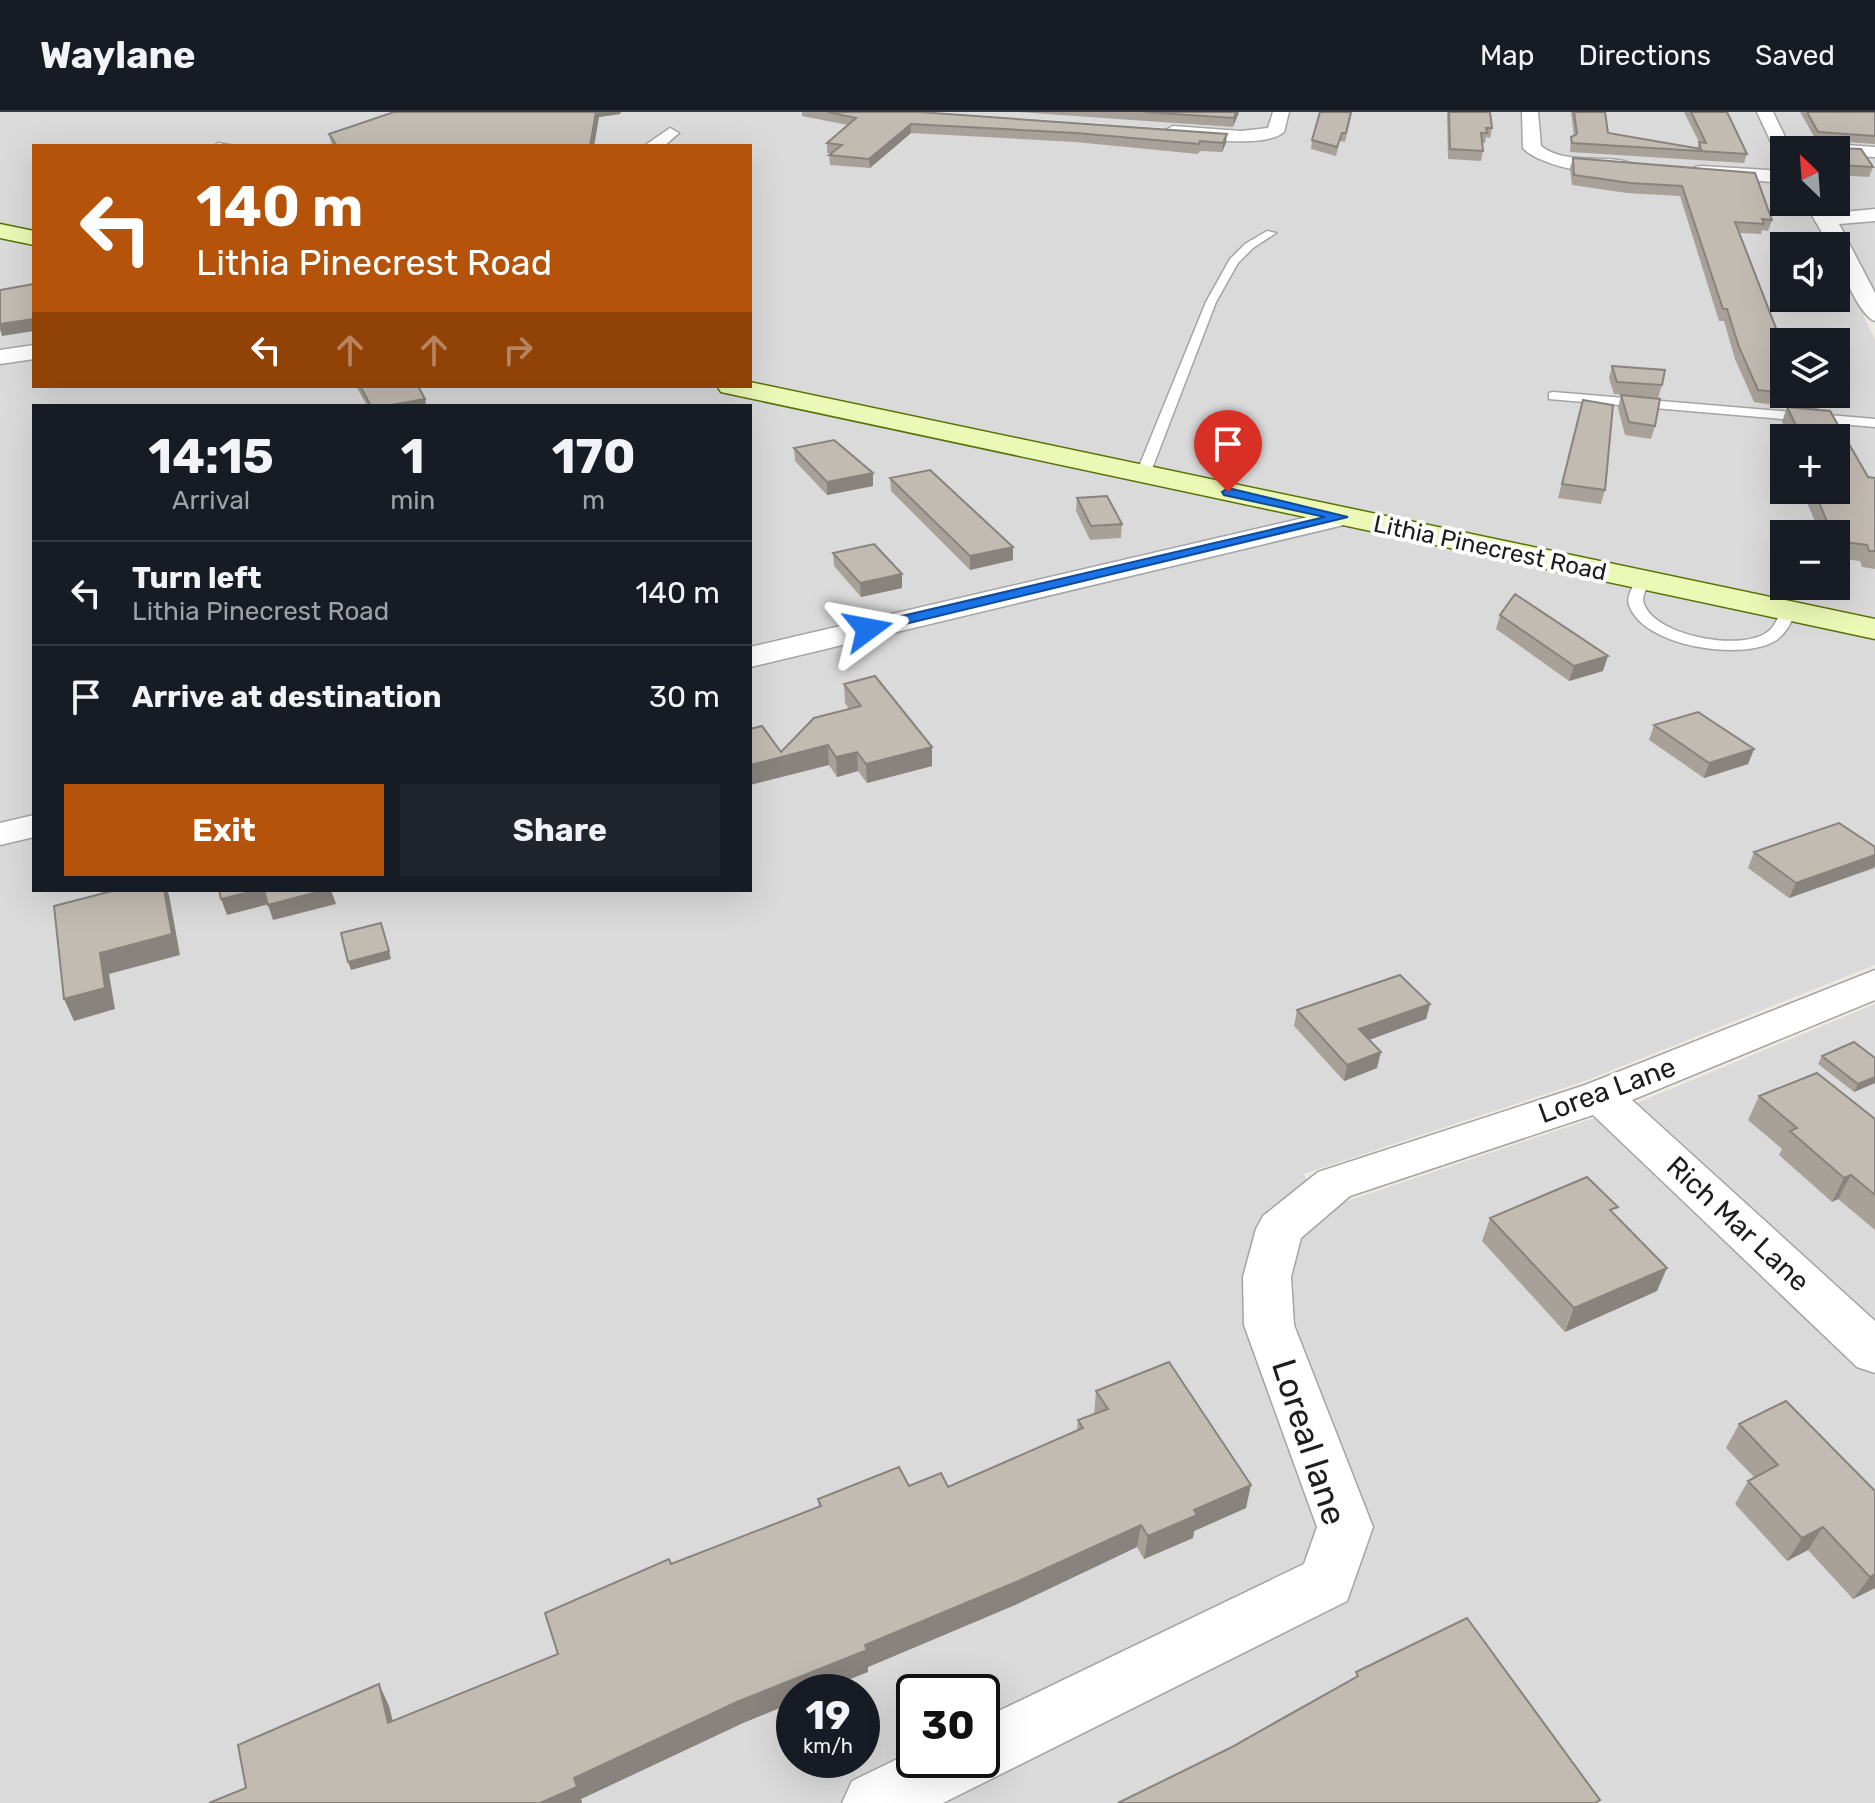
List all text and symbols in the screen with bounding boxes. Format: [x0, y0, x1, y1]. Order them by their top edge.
text: Waylane [40, 32, 196, 78]
text: Map [1480, 39, 1534, 72]
text: Directions [1578, 39, 1711, 72]
text: Saved [1755, 39, 1835, 72]
north arrow [1770, 136, 1850, 216]
map controls [1770, 136, 1850, 600]
text: 140 m [196, 174, 363, 240]
icon: left [64, 176, 168, 280]
button: sound [1770, 232, 1850, 312]
text: Lithia Pinecrest Road [196, 241, 552, 284]
icon: left [244, 328, 288, 372]
icon: ahead [328, 328, 372, 372]
icon: ahead [412, 328, 456, 372]
icon: right [496, 328, 540, 372]
button: layers [1770, 328, 1850, 408]
pin [1194, 410, 1262, 492]
icon: arrive [1206, 422, 1250, 466]
button: + [1770, 424, 1850, 504]
text: 14:15 [148, 428, 274, 485]
text: 1 [401, 428, 425, 485]
text: 170 [552, 428, 636, 485]
text: Arrival [172, 485, 250, 516]
text: min [390, 485, 435, 516]
text: m [582, 485, 605, 516]
street label: Lithia Pinecrest Road [1371, 510, 1609, 586]
button: − [1770, 520, 1850, 600]
text: Turn left [132, 560, 262, 596]
icon: left [64, 571, 108, 615]
text: 140 m [635, 575, 720, 611]
position arrow [826, 587, 910, 671]
text: Lithia Pinecrest Road [132, 596, 389, 627]
icon: arrive [64, 675, 108, 719]
text: Arrive at destination [132, 679, 442, 715]
text: 30 m [649, 679, 720, 715]
button: Exit [64, 784, 384, 876]
button: Share [400, 784, 720, 876]
street label: Lorea Lane [1534, 1050, 1680, 1130]
street label: Rich Mar Lane [1660, 1150, 1816, 1298]
street label: Loreal lane [1263, 1354, 1355, 1530]
speed limit sign: 30 [896, 1674, 1000, 1778]
text: 19 [805, 1692, 851, 1739]
text: km/h [803, 1734, 853, 1758]

